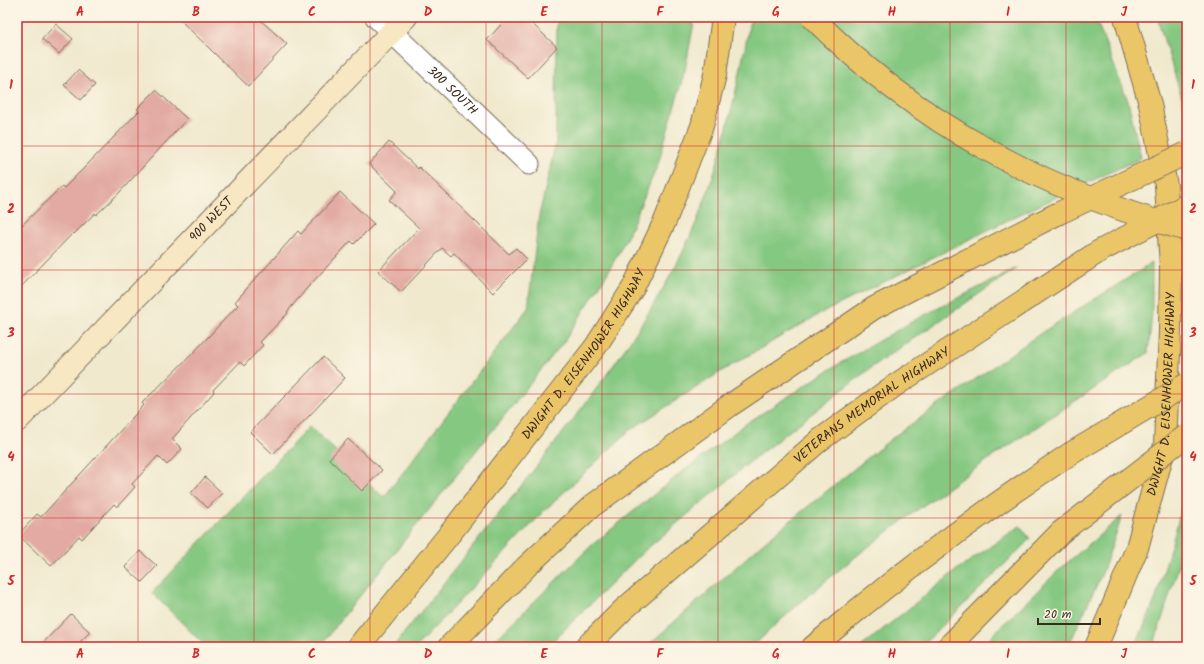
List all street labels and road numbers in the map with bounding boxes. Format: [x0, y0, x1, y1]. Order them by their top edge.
street label: 300 SOUTH [422, 61, 483, 120]
street label: 900 WEST [184, 191, 239, 247]
street label: DWIGHT D. EISENHOWER HIGHWAY [516, 265, 651, 444]
street label: DWIGHT D. EISENHOWER HIGHWAY [1141, 292, 1181, 499]
street label: VETERANS MEMORIAL HIGHWAY [789, 341, 955, 469]

